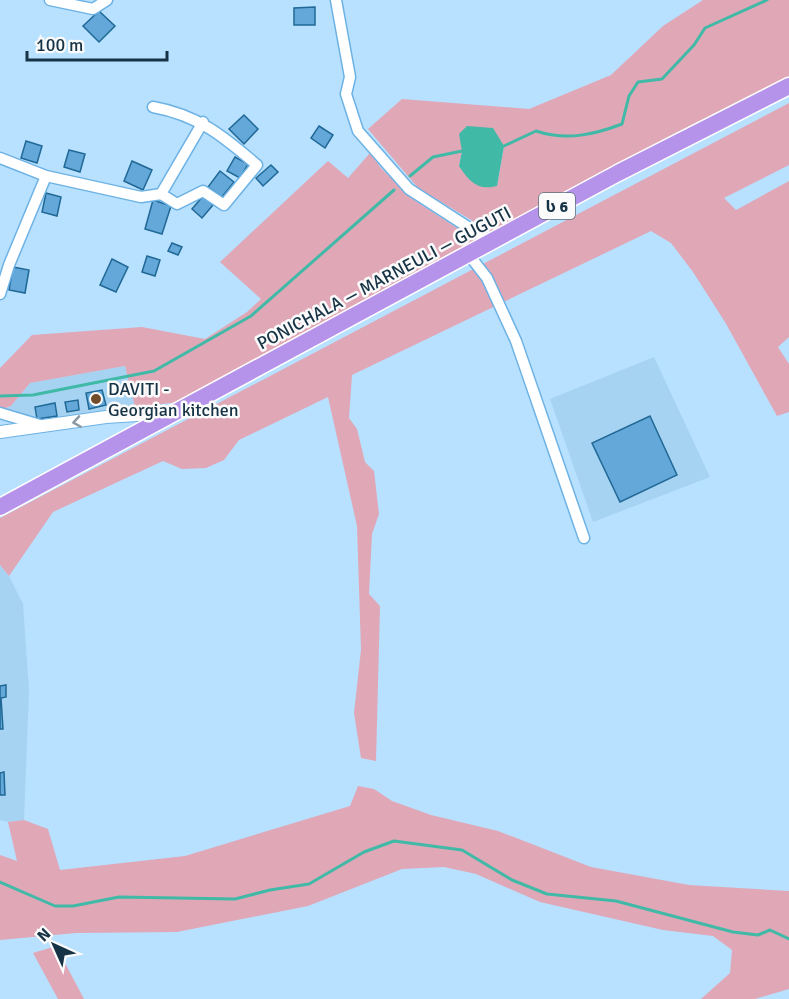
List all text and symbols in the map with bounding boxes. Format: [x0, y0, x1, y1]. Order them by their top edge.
scale bar [27, 24, 166, 62]
text: 100 m [36, 34, 83, 56]
road number: ს 6 [539, 193, 575, 219]
street label: PONICHALA — MARNEULI — GUGUTI [253, 201, 515, 355]
place label: DAVITI - Georgian kitchen [108, 378, 239, 421]
marker: DAVITI - Georgian kitchen [89, 392, 103, 406]
one-way arrow [72, 415, 81, 427]
north arrow [24, 915, 84, 975]
text: N [33, 924, 55, 946]

